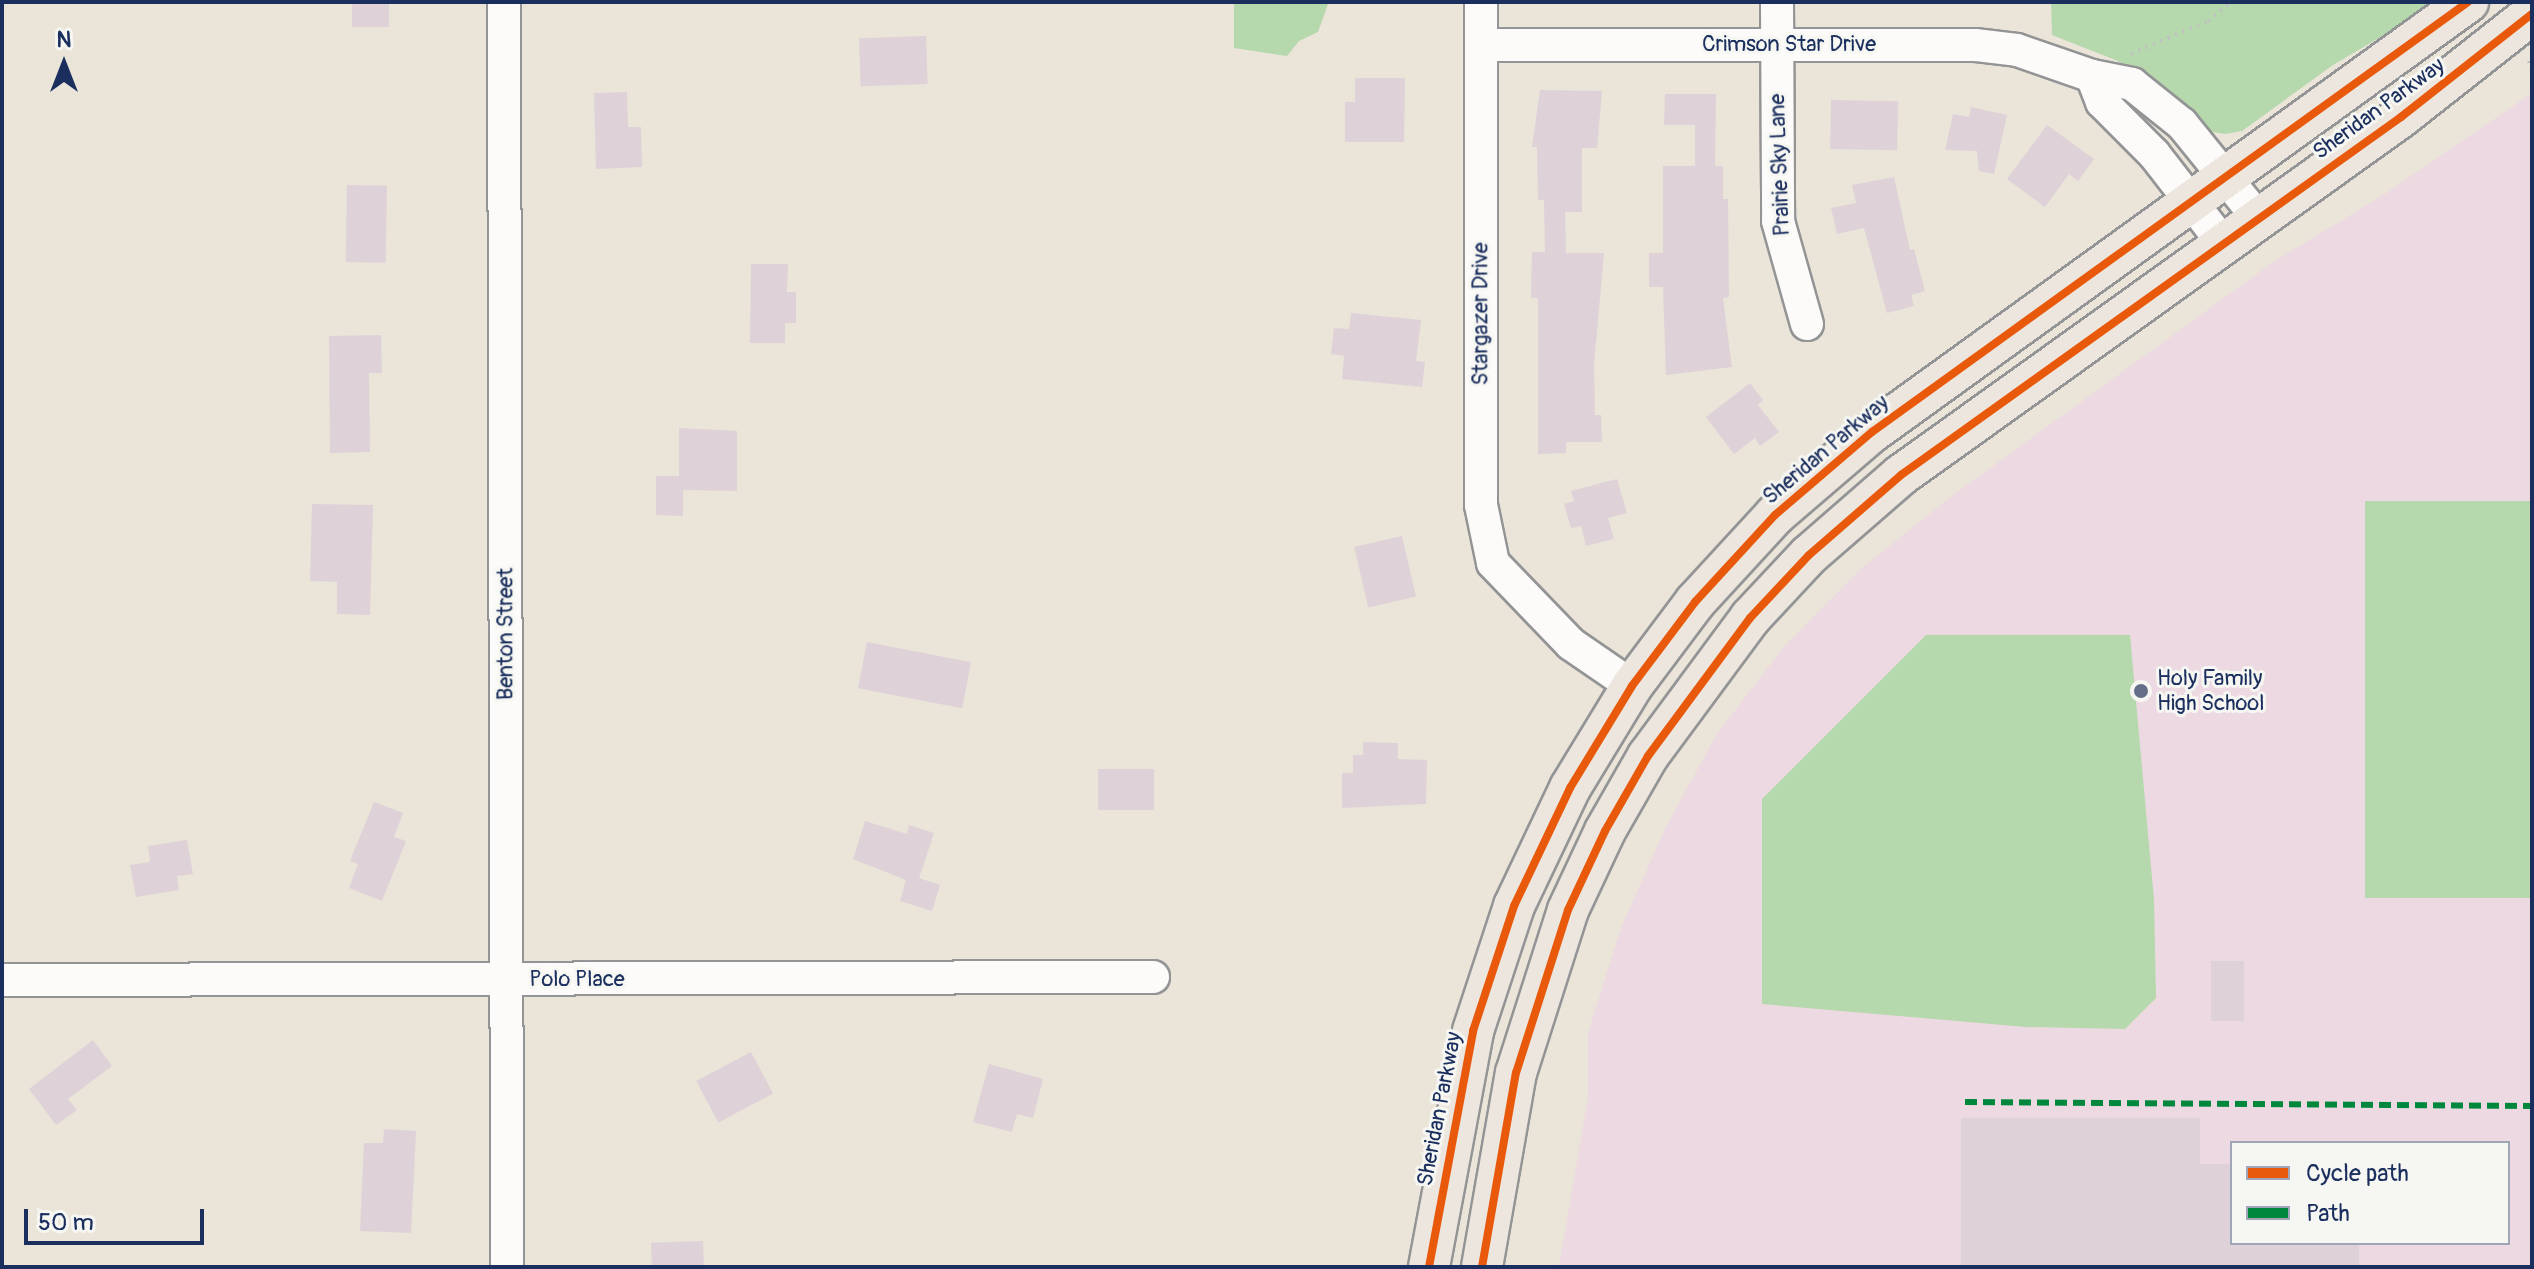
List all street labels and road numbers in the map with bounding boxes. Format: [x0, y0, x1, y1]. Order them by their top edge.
street label: Crimson Star Drive [1702, 32, 1876, 58]
street label: Sheridan Parkway [2308, 52, 2450, 166]
street label: Prairie Sky Lane [1764, 93, 1796, 237]
street label: Stargazer Drive [1468, 243, 1494, 385]
street label: Sheridan Parkway [1758, 390, 1894, 510]
street label: Benton Street [493, 568, 519, 700]
street label: Polo Place [529, 967, 625, 993]
street label: Sheridan Parkway [1412, 1030, 1468, 1188]

